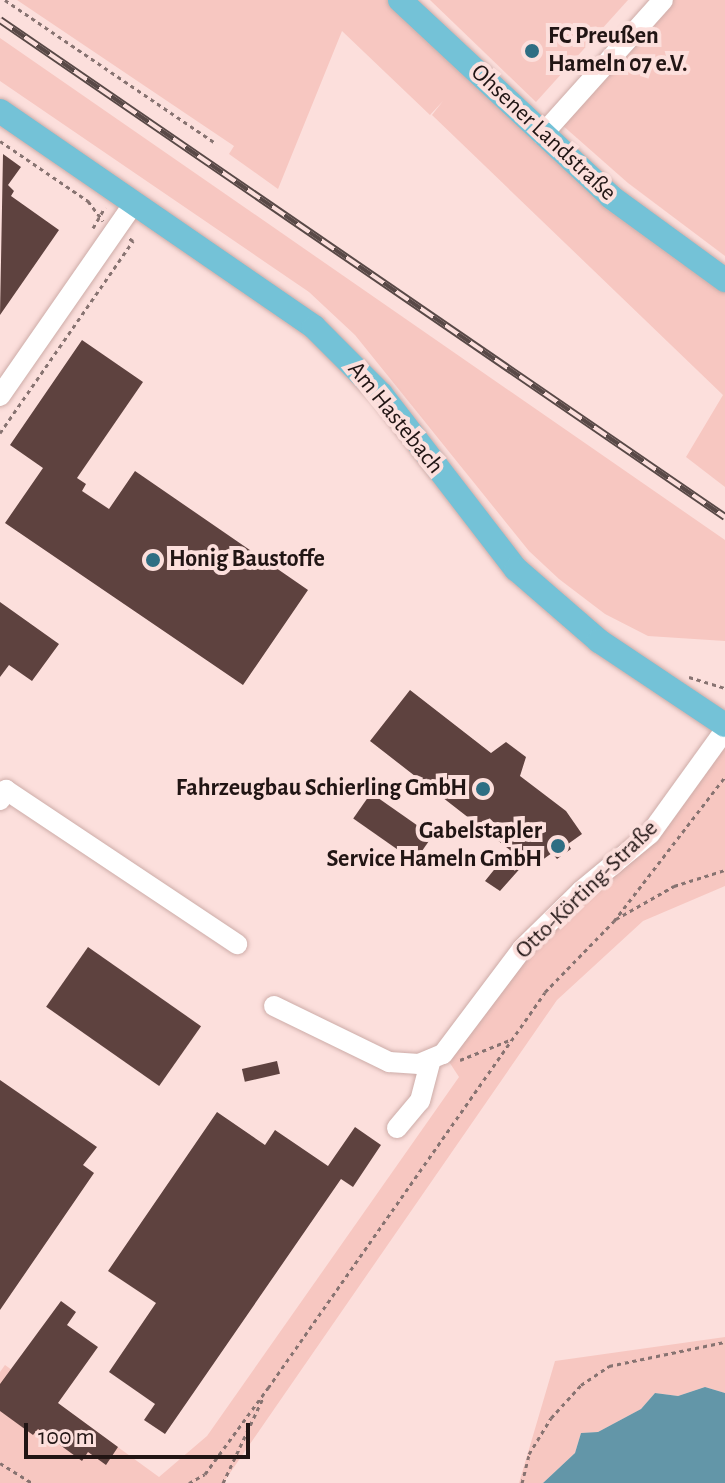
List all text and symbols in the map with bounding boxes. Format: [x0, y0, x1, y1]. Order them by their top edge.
place label: FC Preußen Hameln 07 e.V. [548, 23, 687, 79]
marker: FC Preußen Hameln 07 e.V. [523, 42, 541, 60]
street label: Ohsener Landstraße [464, 58, 622, 208]
street label: Am Hastebach [341, 356, 449, 480]
place label: Honig Baustoffe [169, 546, 325, 574]
marker: Honig Baustoffe [144, 551, 162, 569]
place label: Fahrzeugbau Schierling GmbH [176, 775, 467, 803]
marker: Fahrzeugbau Schierling GmbH [474, 780, 492, 798]
street label: Otto-Körting-Straße [510, 815, 664, 965]
place label: Gabelstapler Service Hameln GmbH [327, 818, 542, 874]
marker: Gabelstapler Service Hameln GmbH [549, 837, 567, 855]
scale bar [28, 1407, 254, 1457]
text: 100 m [38, 1425, 95, 1449]

